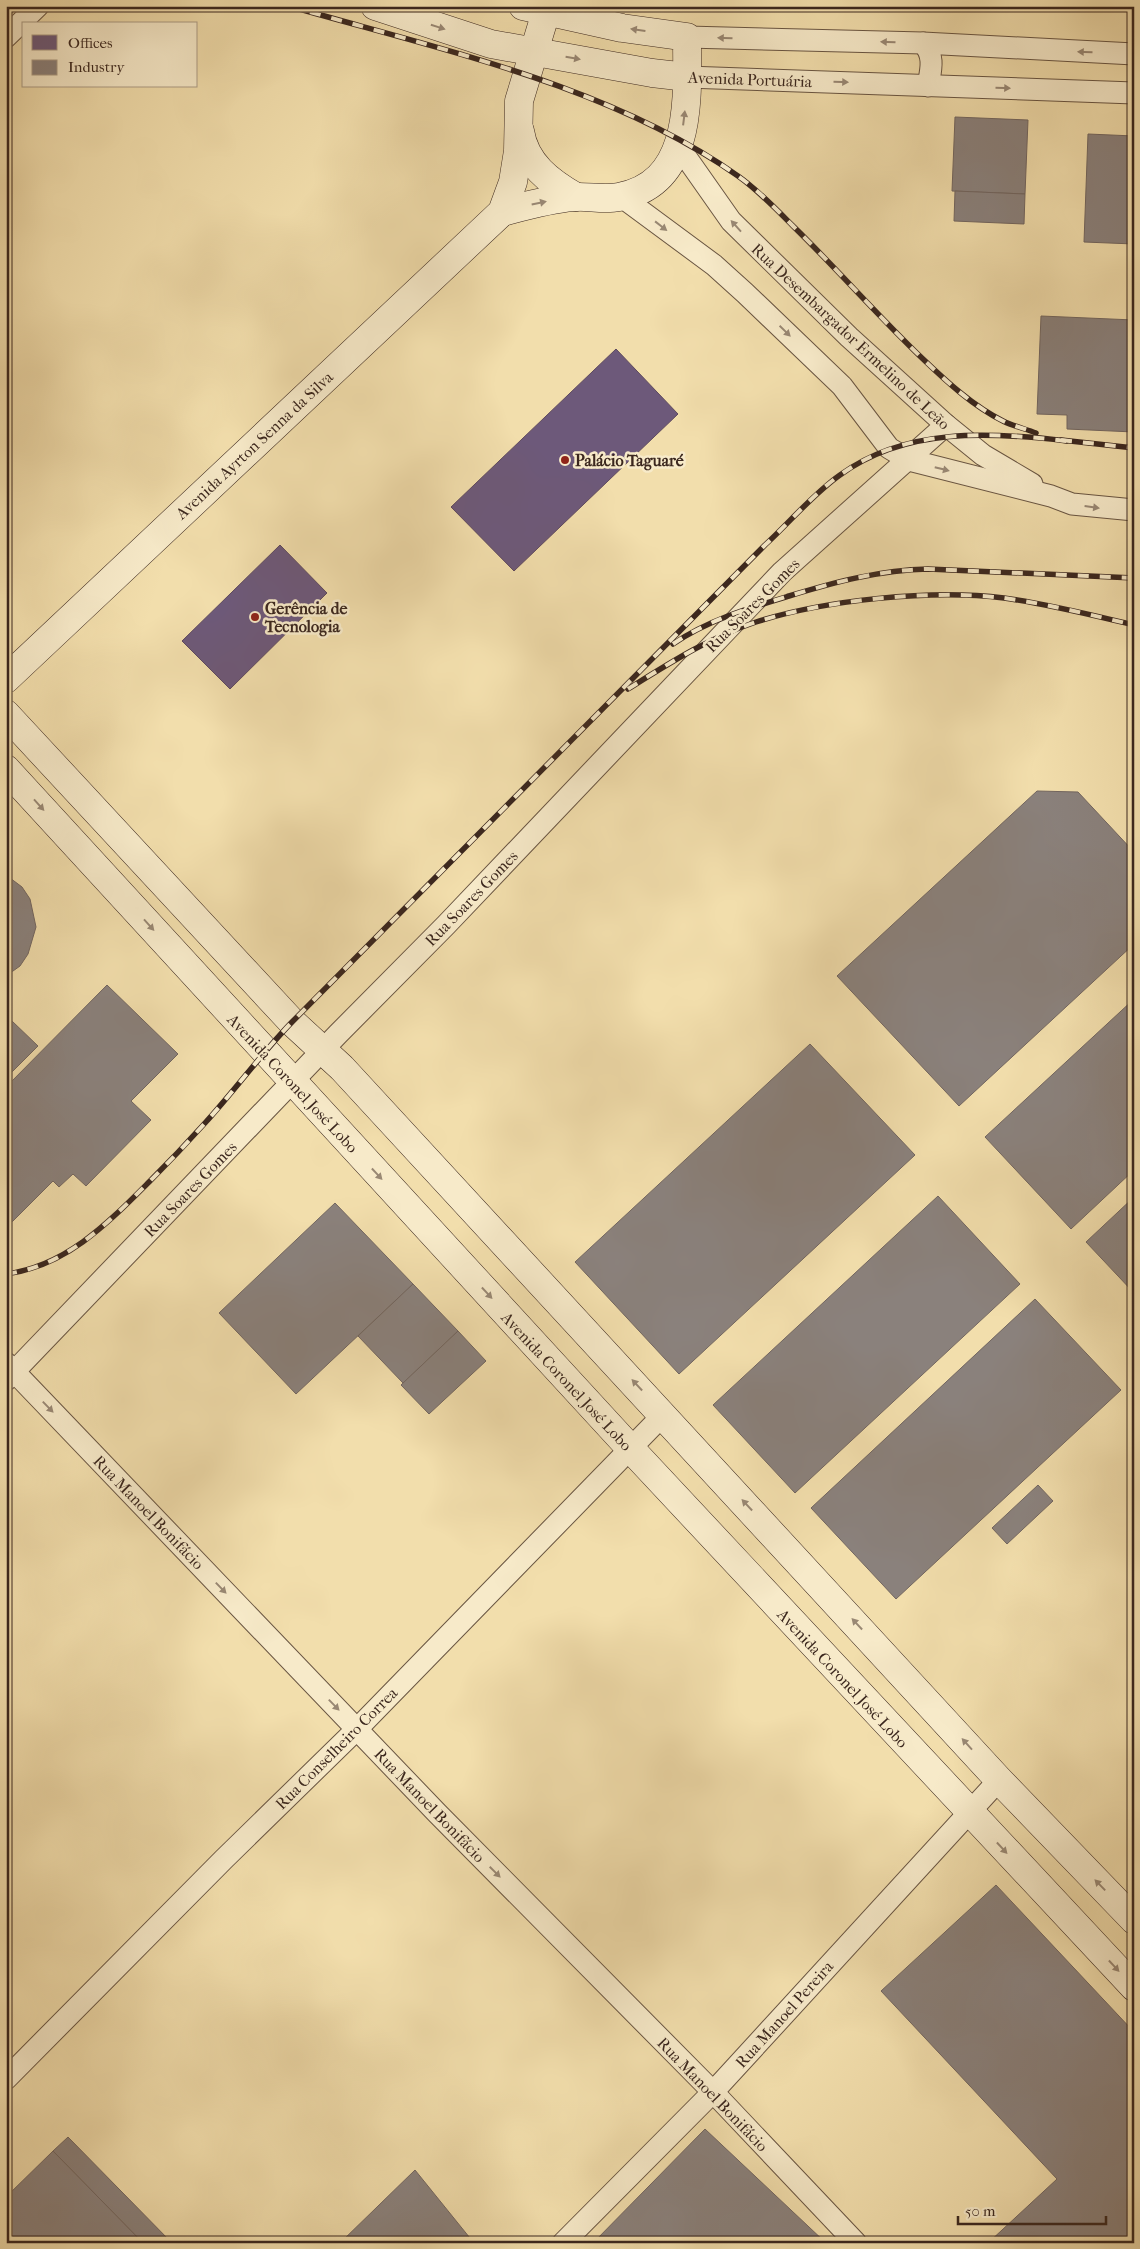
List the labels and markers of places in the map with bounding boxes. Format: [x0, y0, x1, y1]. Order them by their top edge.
place label: Palácio Taguaré [575, 451, 684, 471]
marker: Palácio Taguaré [559, 454, 571, 466]
place label: Gerência de Tecnologia [264, 599, 347, 637]
marker: Gerência de Tecnologia [249, 611, 261, 623]

